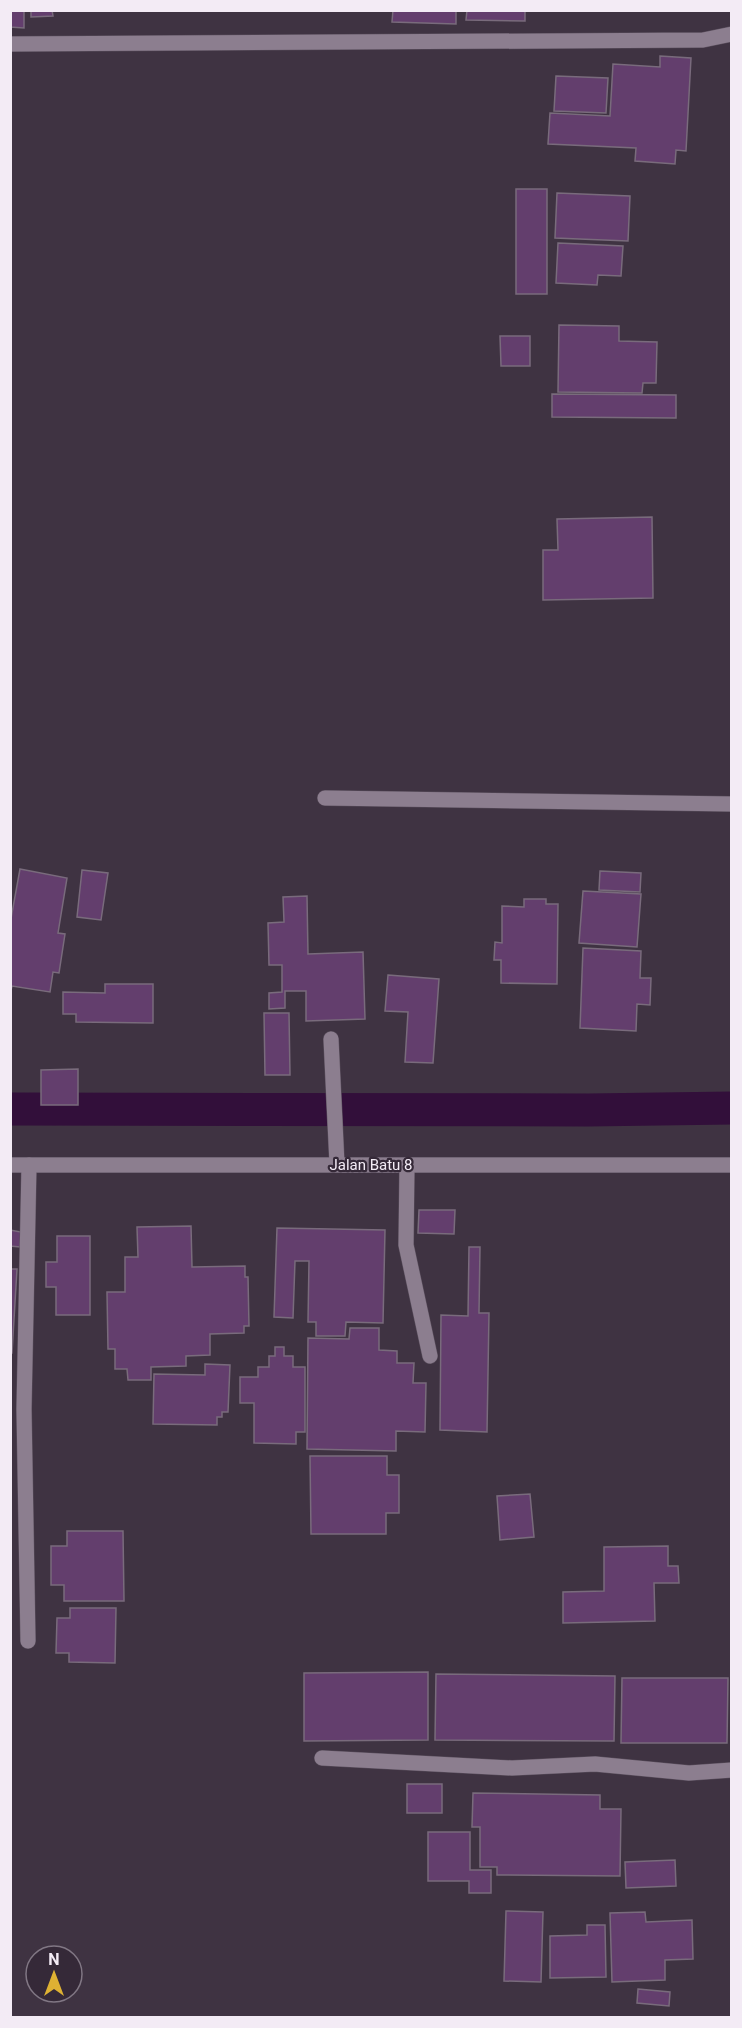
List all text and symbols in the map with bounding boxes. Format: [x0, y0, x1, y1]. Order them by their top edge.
street label: Jalan Batu 8 [329, 1156, 413, 1174]
north arrow [24, 1944, 84, 2004]
text: N [48, 1950, 60, 1969]

